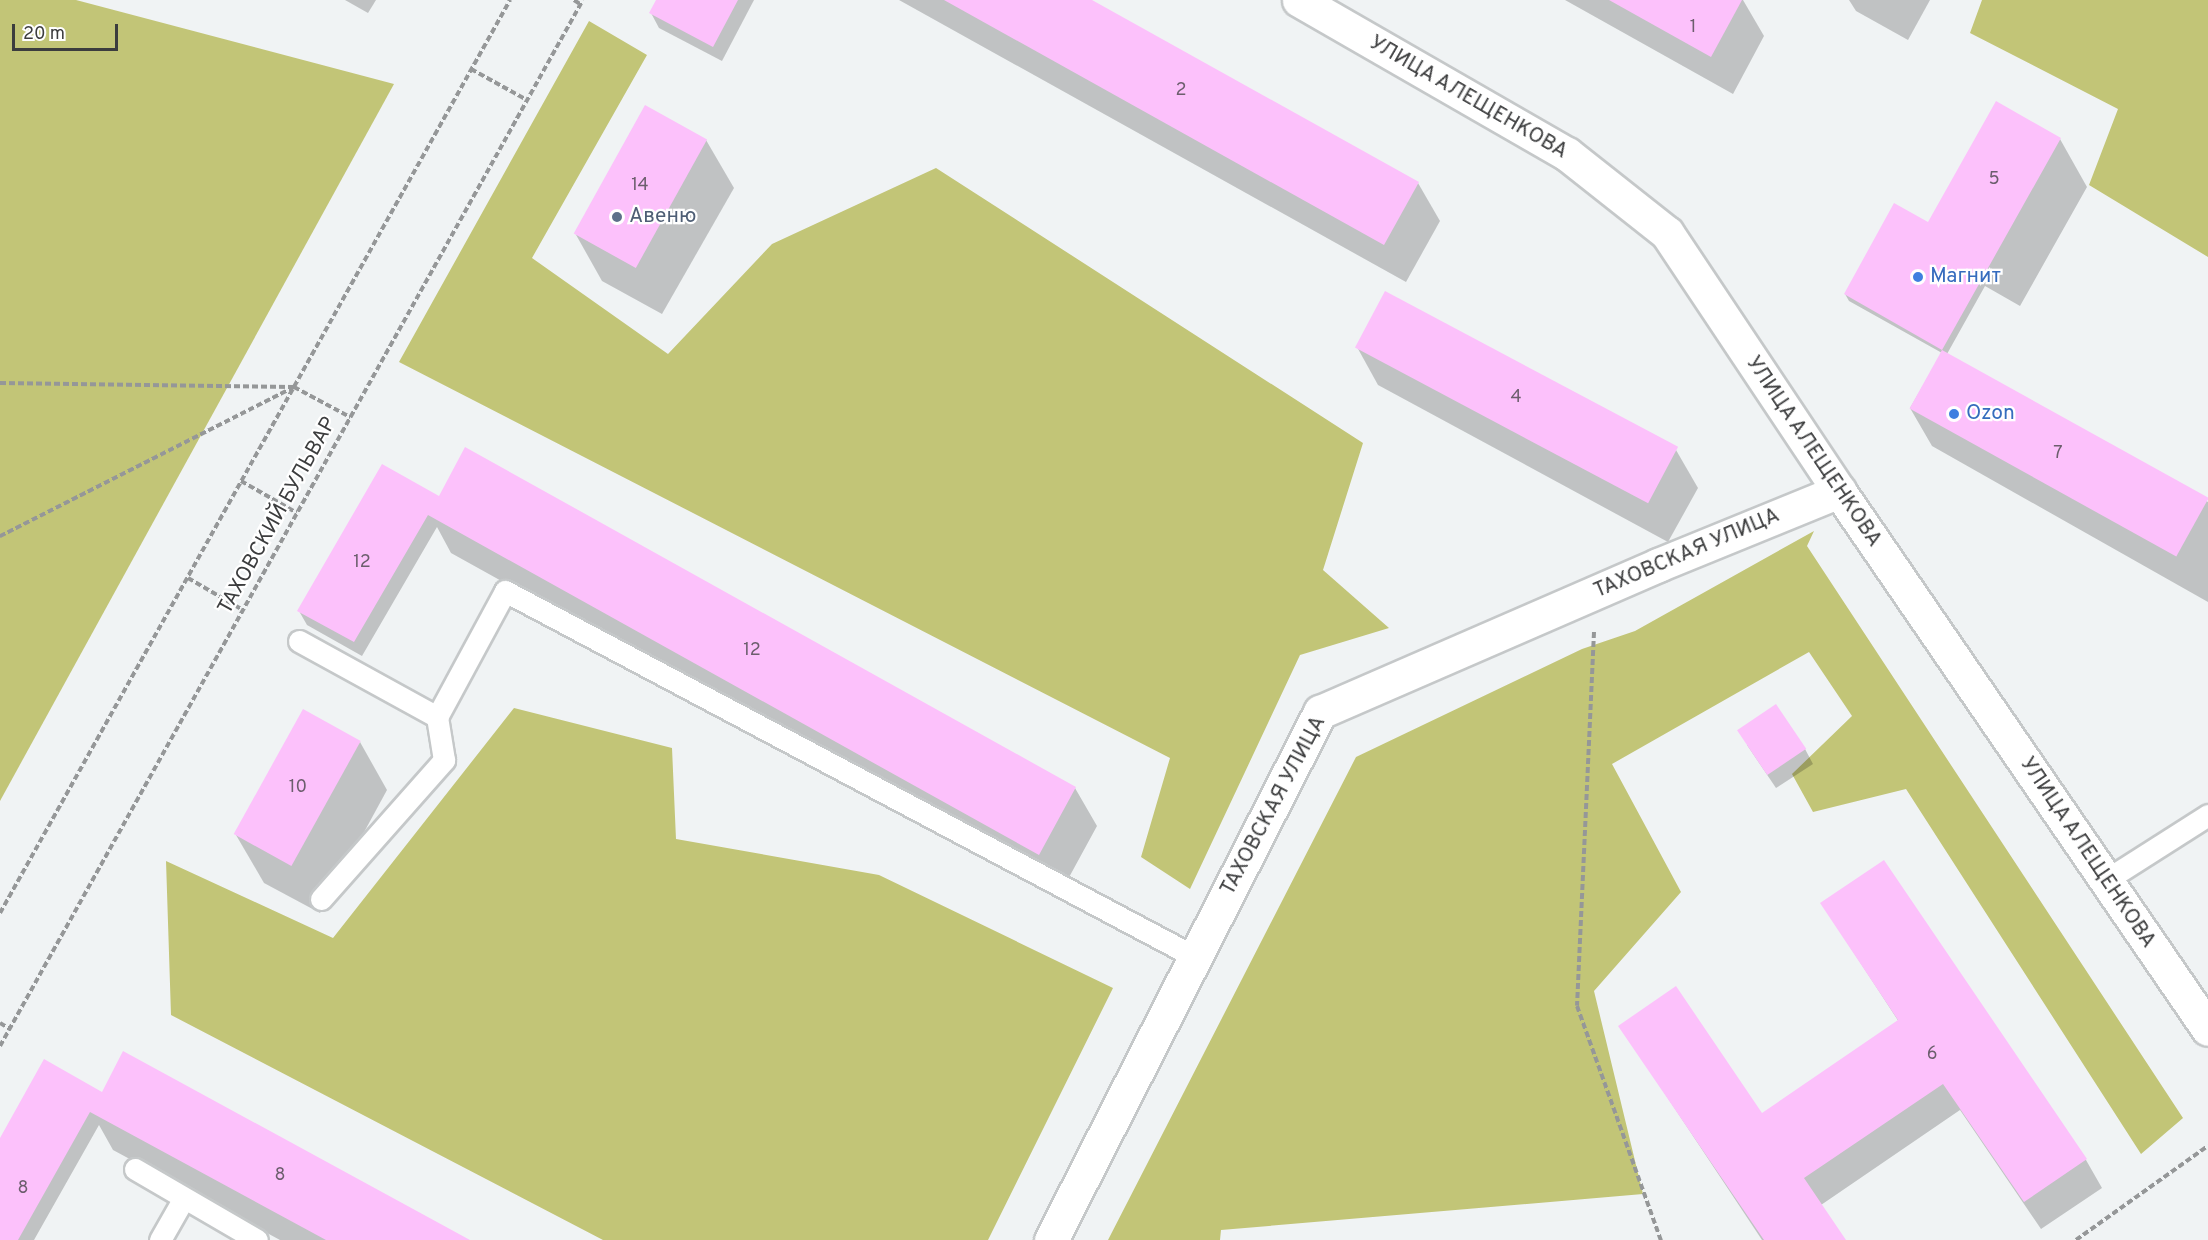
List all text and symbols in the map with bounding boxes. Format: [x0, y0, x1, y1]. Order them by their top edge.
scale bar [15, 12, 122, 50]
house number: 1 [1690, 17, 1696, 39]
text: 20 m [23, 23, 65, 46]
street label: УЛИЦА АЛЕЩЕНКОВА [1364, 30, 1572, 166]
house number: 2 [1175, 80, 1187, 102]
house number: 5 [1988, 169, 2000, 191]
house number: 14 [631, 175, 649, 197]
place label: Авеню [629, 204, 696, 230]
marker: Авеню [610, 210, 624, 224]
place label: Магнит [1930, 264, 2001, 290]
marker: Магнит [1911, 270, 1925, 284]
street label: УЛИЦА АЛЕЩЕНКОВА [1739, 351, 1887, 553]
house number: 4 [1510, 387, 1522, 409]
place label: Ozon [1966, 401, 2015, 427]
marker: Ozon [1947, 407, 1961, 421]
street label: ТАХОВСКИЙ БУЛЬВАР [213, 413, 343, 619]
house number: 7 [2053, 443, 2063, 465]
street label: ТАХОВСКАЯ УЛИЦА [1590, 503, 1784, 605]
house number: 12 [353, 552, 371, 574]
house number: 12 [743, 640, 761, 662]
street label: ТАХОВСКАЯ УЛИЦА [1216, 712, 1332, 900]
street label: УЛИЦА АЛЕЩЕНКОВА [2013, 752, 2161, 954]
house number: 10 [289, 777, 307, 799]
house number: 6 [1927, 1044, 1937, 1066]
house number: 8 [275, 1165, 285, 1187]
house number: 8 [18, 1178, 28, 1200]

